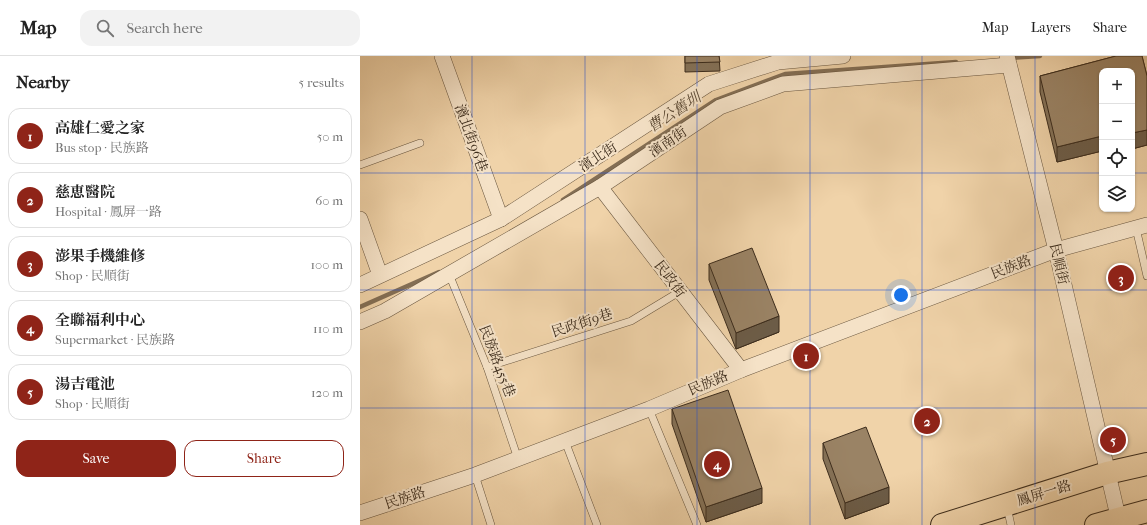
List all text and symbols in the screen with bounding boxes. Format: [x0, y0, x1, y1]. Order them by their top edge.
search box [80, 10, 360, 46]
text: Map [20, 17, 56, 39]
icon: search [94, 17, 116, 39]
text: Search here [126, 19, 203, 37]
text: Map [982, 19, 1009, 36]
text: Layers [1031, 19, 1071, 36]
text: Share [1093, 19, 1127, 36]
map controls [1099, 68, 1135, 212]
button: + [1099, 68, 1135, 104]
text: Nearby [16, 72, 70, 92]
text: 5 results [299, 75, 344, 90]
water label: 曹公舊圳 [644, 86, 707, 136]
street label: 濱北街96巷 [451, 102, 491, 174]
button: − [1099, 104, 1135, 140]
text: 高雄仁愛之家 [55, 119, 145, 137]
street label: 濱南街 [646, 123, 690, 161]
text: 1 [28, 129, 32, 144]
text: 50 m [317, 129, 343, 144]
street label: 濱北街 [576, 138, 620, 176]
text: Bus stop · 民族路 [55, 140, 149, 155]
button: locate [1099, 140, 1135, 176]
button: layers [1099, 176, 1135, 212]
text: 慈恵醫院 [55, 183, 115, 201]
text: 2 [27, 193, 33, 208]
text: 60 m [315, 193, 343, 208]
text: Hospital · 鳳屏一路 [55, 204, 162, 219]
street label: 民順街 [1046, 242, 1072, 286]
text: 澎果手機維修 [55, 247, 145, 265]
street label: 民族路 [988, 252, 1034, 282]
text: 3 [27, 257, 33, 272]
text: 100 m [310, 257, 343, 272]
street label: 民政街 [651, 257, 689, 301]
pin: 3 [1108, 263, 1134, 293]
text: Shop · 民順街 [55, 268, 130, 283]
your location [891, 285, 911, 305]
street label: 民政街9巷 [549, 305, 615, 341]
text: 全聯福利中心 [55, 311, 145, 329]
text: 4 [26, 321, 34, 336]
text: 110 m [313, 321, 343, 336]
street label: 民族路455巷 [475, 323, 519, 399]
text: Supermarket · 民族路 [55, 332, 175, 347]
pin: 1 [793, 341, 819, 371]
street label: 民族路 [685, 367, 731, 399]
text: 湯吉電池 [55, 375, 115, 393]
text: 5 [27, 385, 33, 400]
text: 120 m [311, 385, 343, 400]
text: Shop · 民順街 [55, 396, 130, 411]
pin: 2 [914, 406, 940, 436]
pin: 5 [1100, 425, 1126, 455]
button: Save [16, 440, 176, 477]
button: Share [184, 440, 344, 477]
pin: 4 [704, 449, 730, 479]
street label: 鳳屏一路 [1015, 477, 1073, 509]
street label: 民族路 [382, 483, 428, 513]

